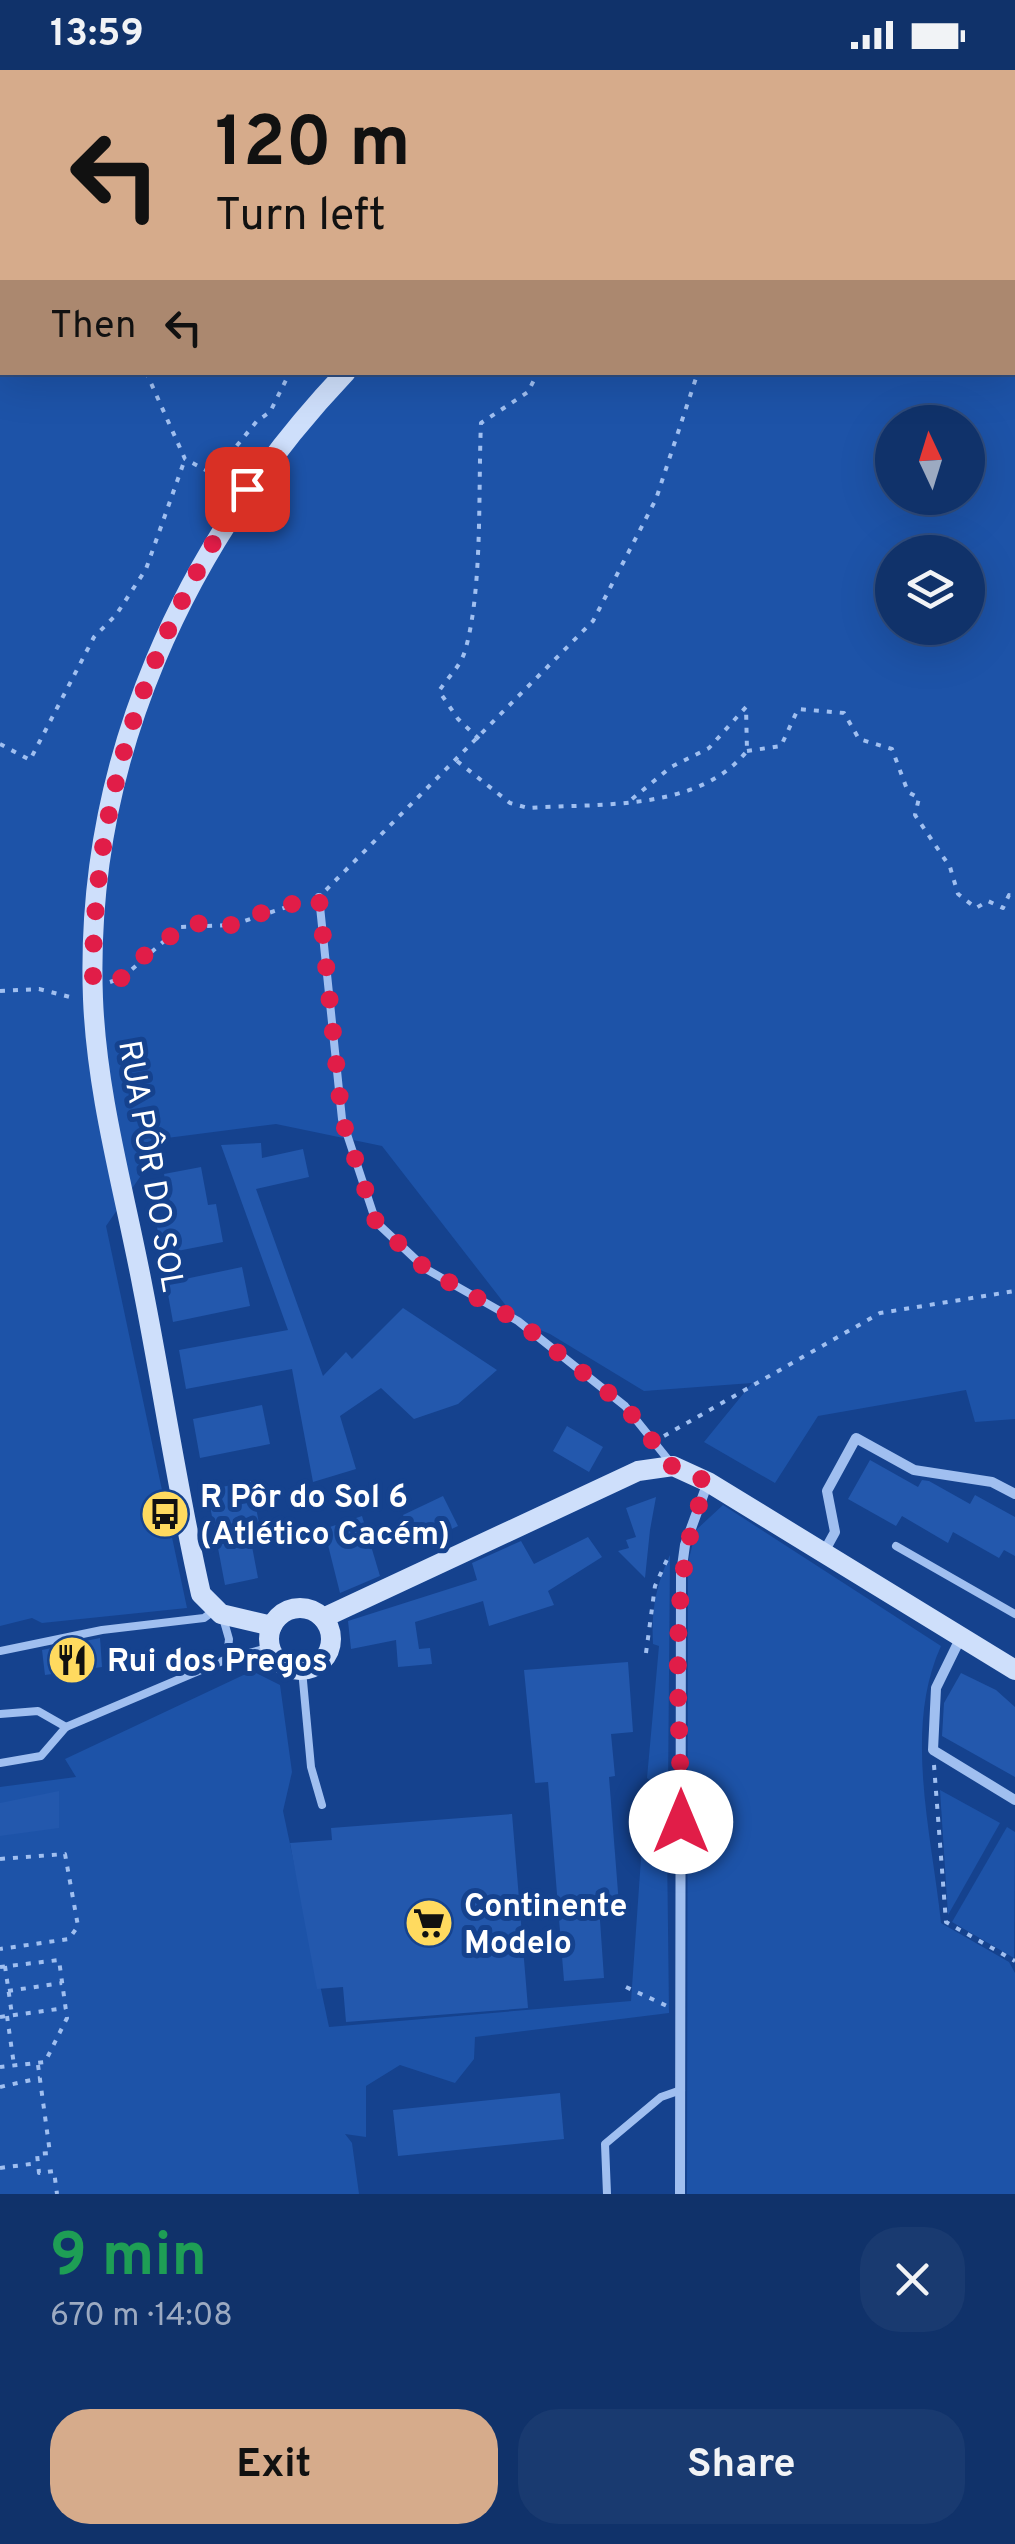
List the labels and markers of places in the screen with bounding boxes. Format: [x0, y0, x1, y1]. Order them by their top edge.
pin [205, 447, 290, 532]
place label: R Pôr do Sol 6 (Atlético Cacém) [200, 1479, 450, 1556]
bus stop icon: R Pôr do Sol 6 (Atlético Cacém) [139, 1488, 191, 1540]
restaurant icon: Rui dos Pregos [46, 1634, 98, 1686]
place label: Rui dos Pregos [107, 1643, 328, 1683]
place label: Continente Modelo [464, 1888, 627, 1965]
supermarket icon: Continente Modelo [403, 1897, 455, 1949]

